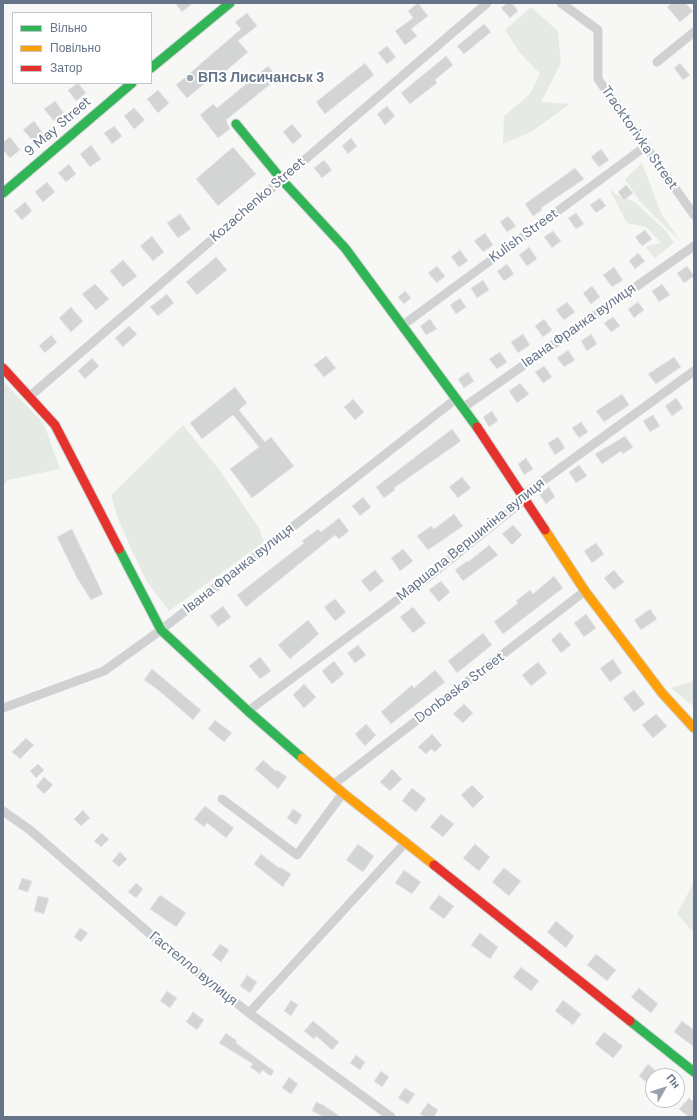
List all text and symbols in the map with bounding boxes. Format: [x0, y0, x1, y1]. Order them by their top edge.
legend [12, 12, 152, 84]
text: Вільно [50, 20, 87, 36]
text: Повільно [50, 40, 101, 56]
text: Затор [50, 60, 82, 76]
place label: ВПЗ Лисичанськ 3 [198, 70, 325, 86]
marker: ВПЗ Лисичанськ 3 [185, 73, 195, 83]
street label: Tracktorivka Street [597, 83, 681, 193]
street label: 9 May Street [21, 93, 95, 161]
street label: Kozachenko Street [207, 154, 309, 246]
street label: Kulish Street [486, 205, 562, 267]
street label: Івана Франка вулиця [519, 280, 639, 372]
street label: Маршала Вершиніна вулиця [394, 475, 548, 605]
street label: Івана Франка вулиця [180, 521, 298, 617]
street label: Donbaska Street [412, 649, 508, 727]
street label: Гастелло вулиця [146, 928, 240, 1010]
north arrow [645, 1068, 685, 1108]
text: Пн [664, 1071, 684, 1091]

